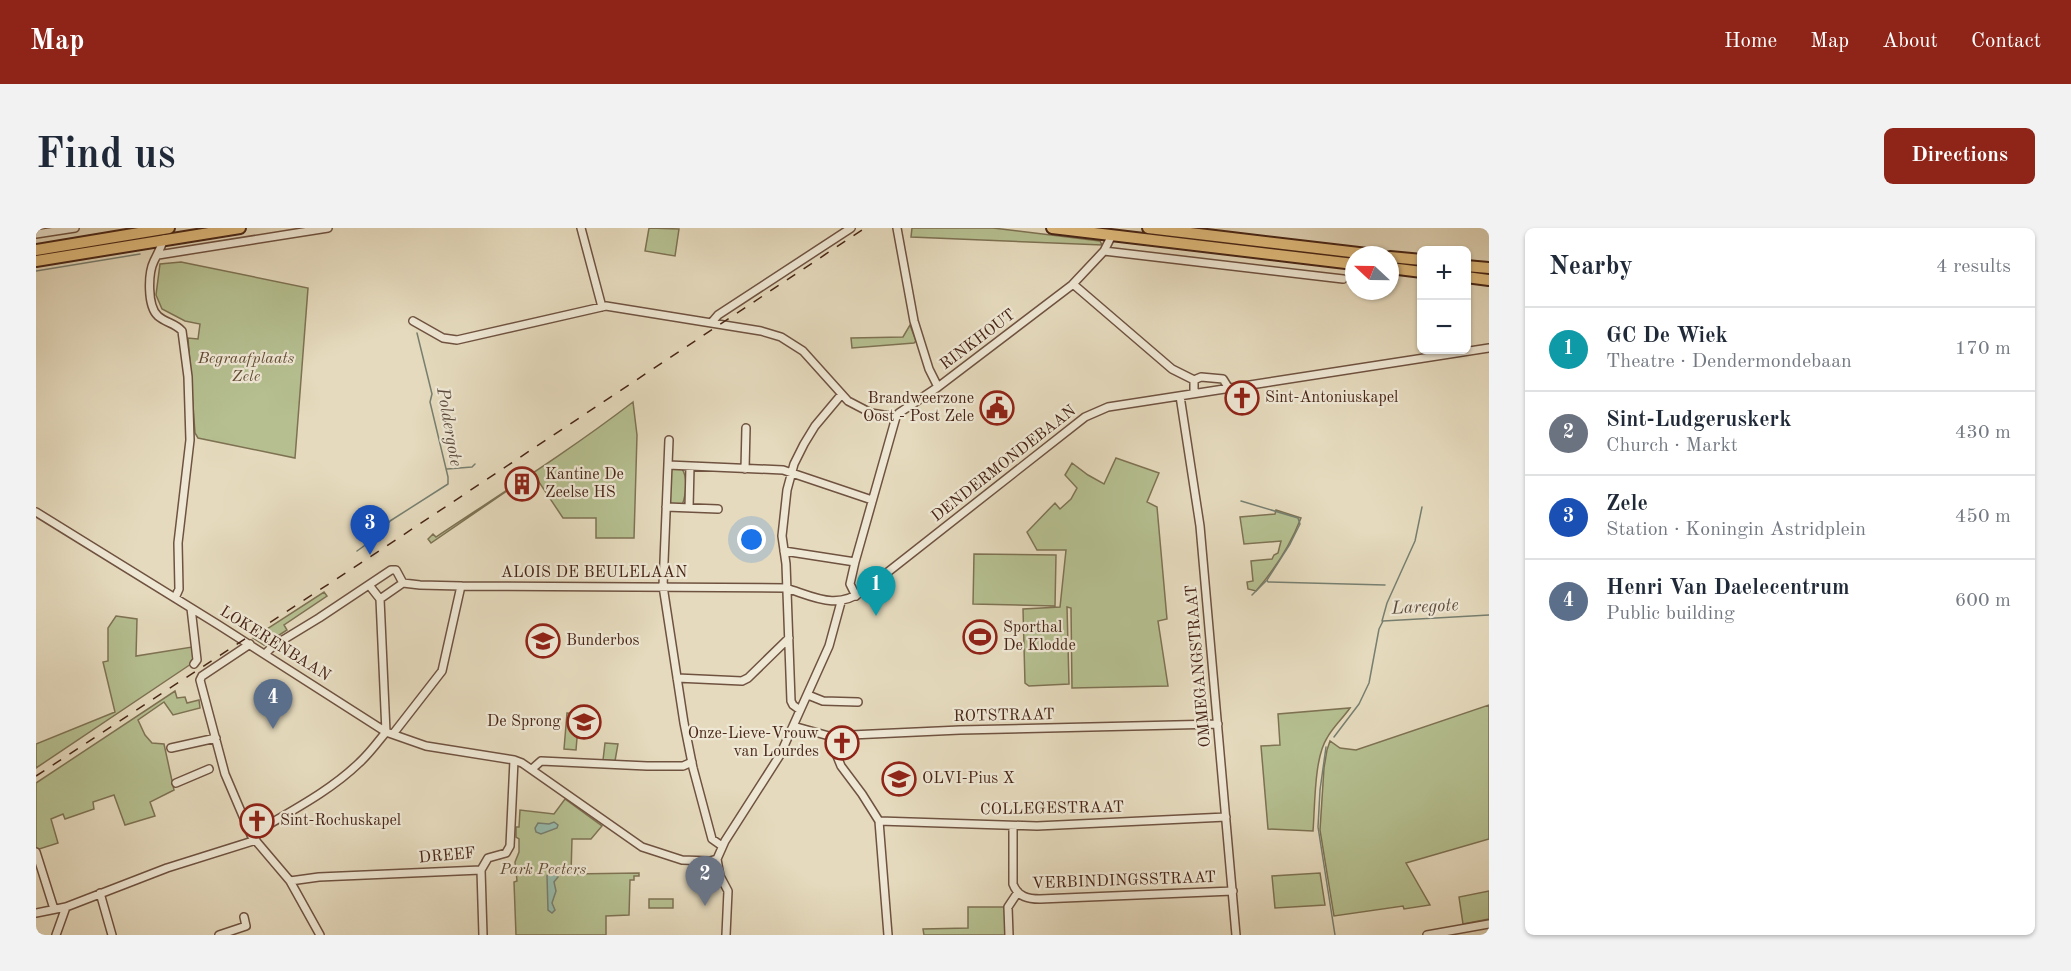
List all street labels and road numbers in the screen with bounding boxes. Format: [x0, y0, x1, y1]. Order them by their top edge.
street label: RINKHOUT [937, 307, 1019, 373]
street label: DENDERMONDEBAAN [929, 403, 1079, 525]
street label: ALOIS DE BEULELAAN [501, 565, 687, 581]
street label: OMMEGANGSTRAAT [1184, 584, 1214, 748]
street label: LOKERENBAAN [217, 604, 333, 684]
street label: ROTSTRAAT [953, 707, 1055, 725]
street label: COLLEGESTRAAT [980, 800, 1124, 818]
street label: DREEF [418, 846, 476, 866]
street label: VERBINDINGSSTRAAT [1032, 870, 1216, 892]

